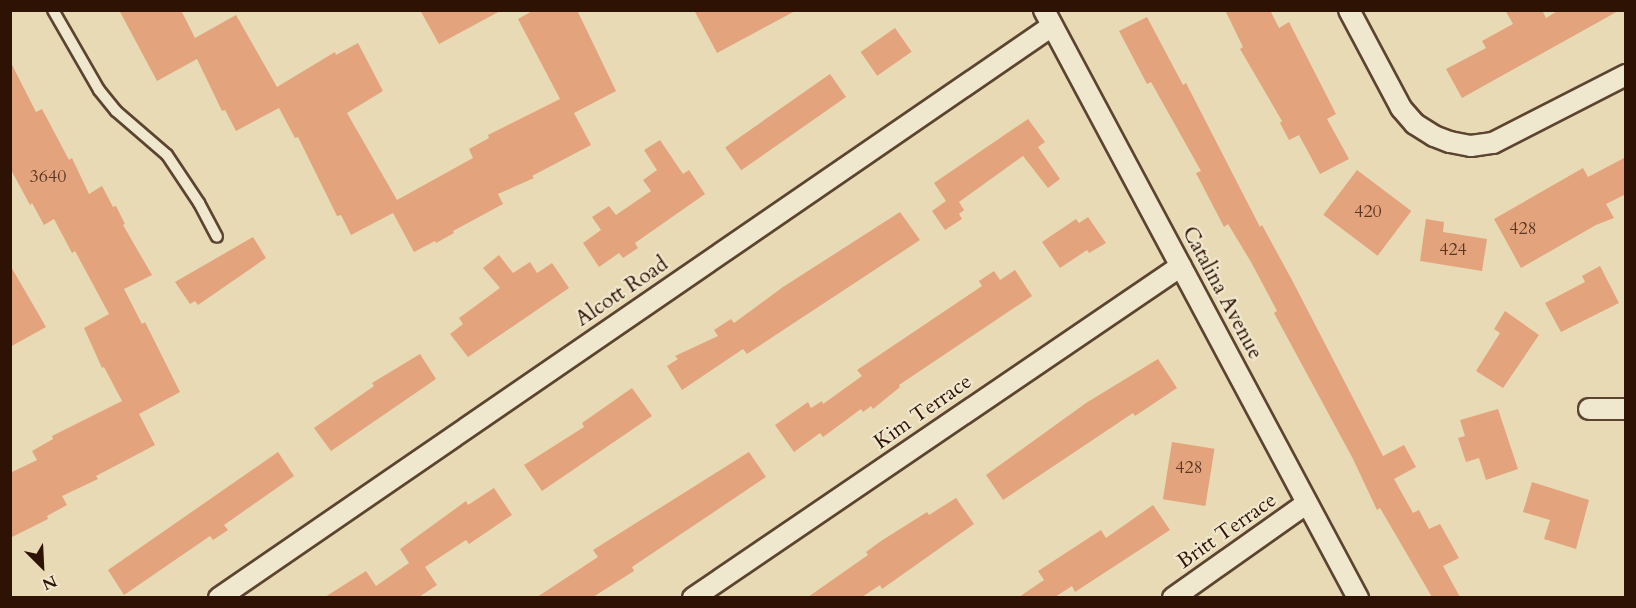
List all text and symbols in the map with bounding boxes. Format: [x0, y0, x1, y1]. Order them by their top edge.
house number: 3640 [30, 166, 66, 188]
house number: 420 [1354, 201, 1382, 223]
house number: 428 [1509, 218, 1537, 240]
street label: Catalina Avenue [1176, 222, 1268, 364]
house number: 424 [1439, 239, 1467, 261]
street label: Alcott Road [571, 252, 673, 332]
street label: Kim Terrace [869, 369, 977, 455]
house number: 428 [1175, 457, 1203, 479]
street label: Britt Terrace [1173, 488, 1281, 574]
north arrow [12, 536, 72, 596]
text: N [39, 570, 60, 595]

